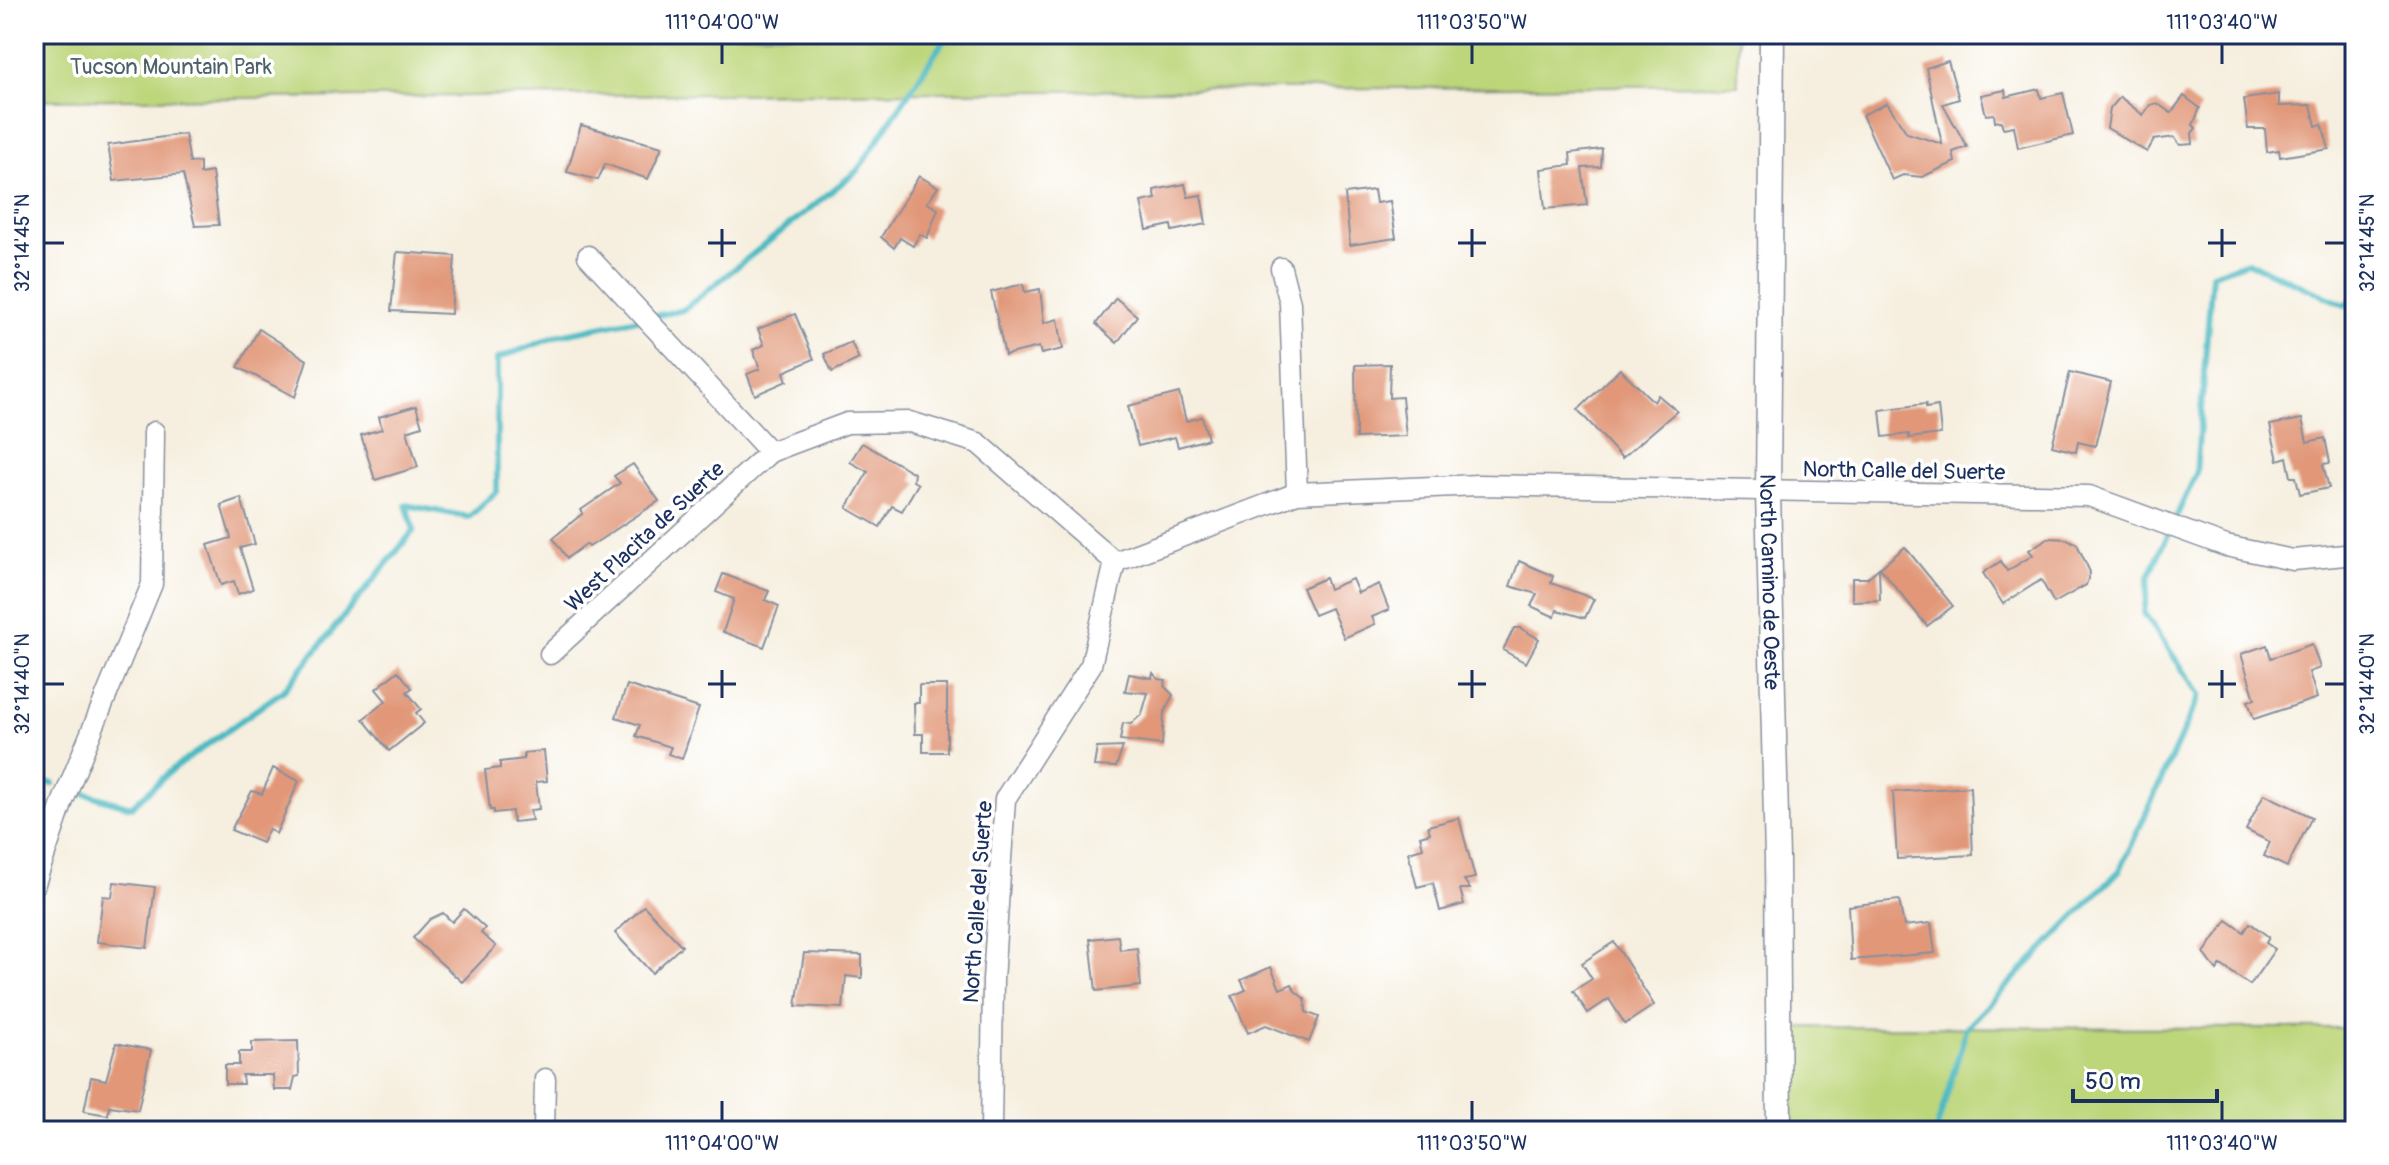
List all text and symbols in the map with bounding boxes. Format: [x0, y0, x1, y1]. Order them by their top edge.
text: 111°04'00"W [665, 10, 779, 35]
text: 111°03'50"W [1417, 10, 1527, 35]
text: 111°03'40"W [2166, 10, 2278, 35]
park label: Tucson Mountain Park [70, 53, 272, 81]
text: 32°14'45"N [10, 194, 35, 292]
text: 32°14'45"N [2355, 194, 2380, 292]
street label: West Placita de Suerte [559, 455, 731, 618]
street label: North Calle del Suerte [1802, 455, 2006, 487]
street label: North Camino de Oeste [1753, 474, 1786, 691]
text: 32°14'40"N [10, 633, 35, 735]
text: 32°14'40"N [2355, 633, 2380, 735]
street label: North Calle del Suerte [957, 800, 999, 1004]
scale bar [2073, 1053, 2217, 1103]
text: 50 m [2085, 1067, 2141, 1096]
text: 111°04'00"W [665, 1131, 779, 1156]
text: 111°03'50"W [1417, 1131, 1527, 1156]
text: 111°03'40"W [2166, 1131, 2278, 1156]

